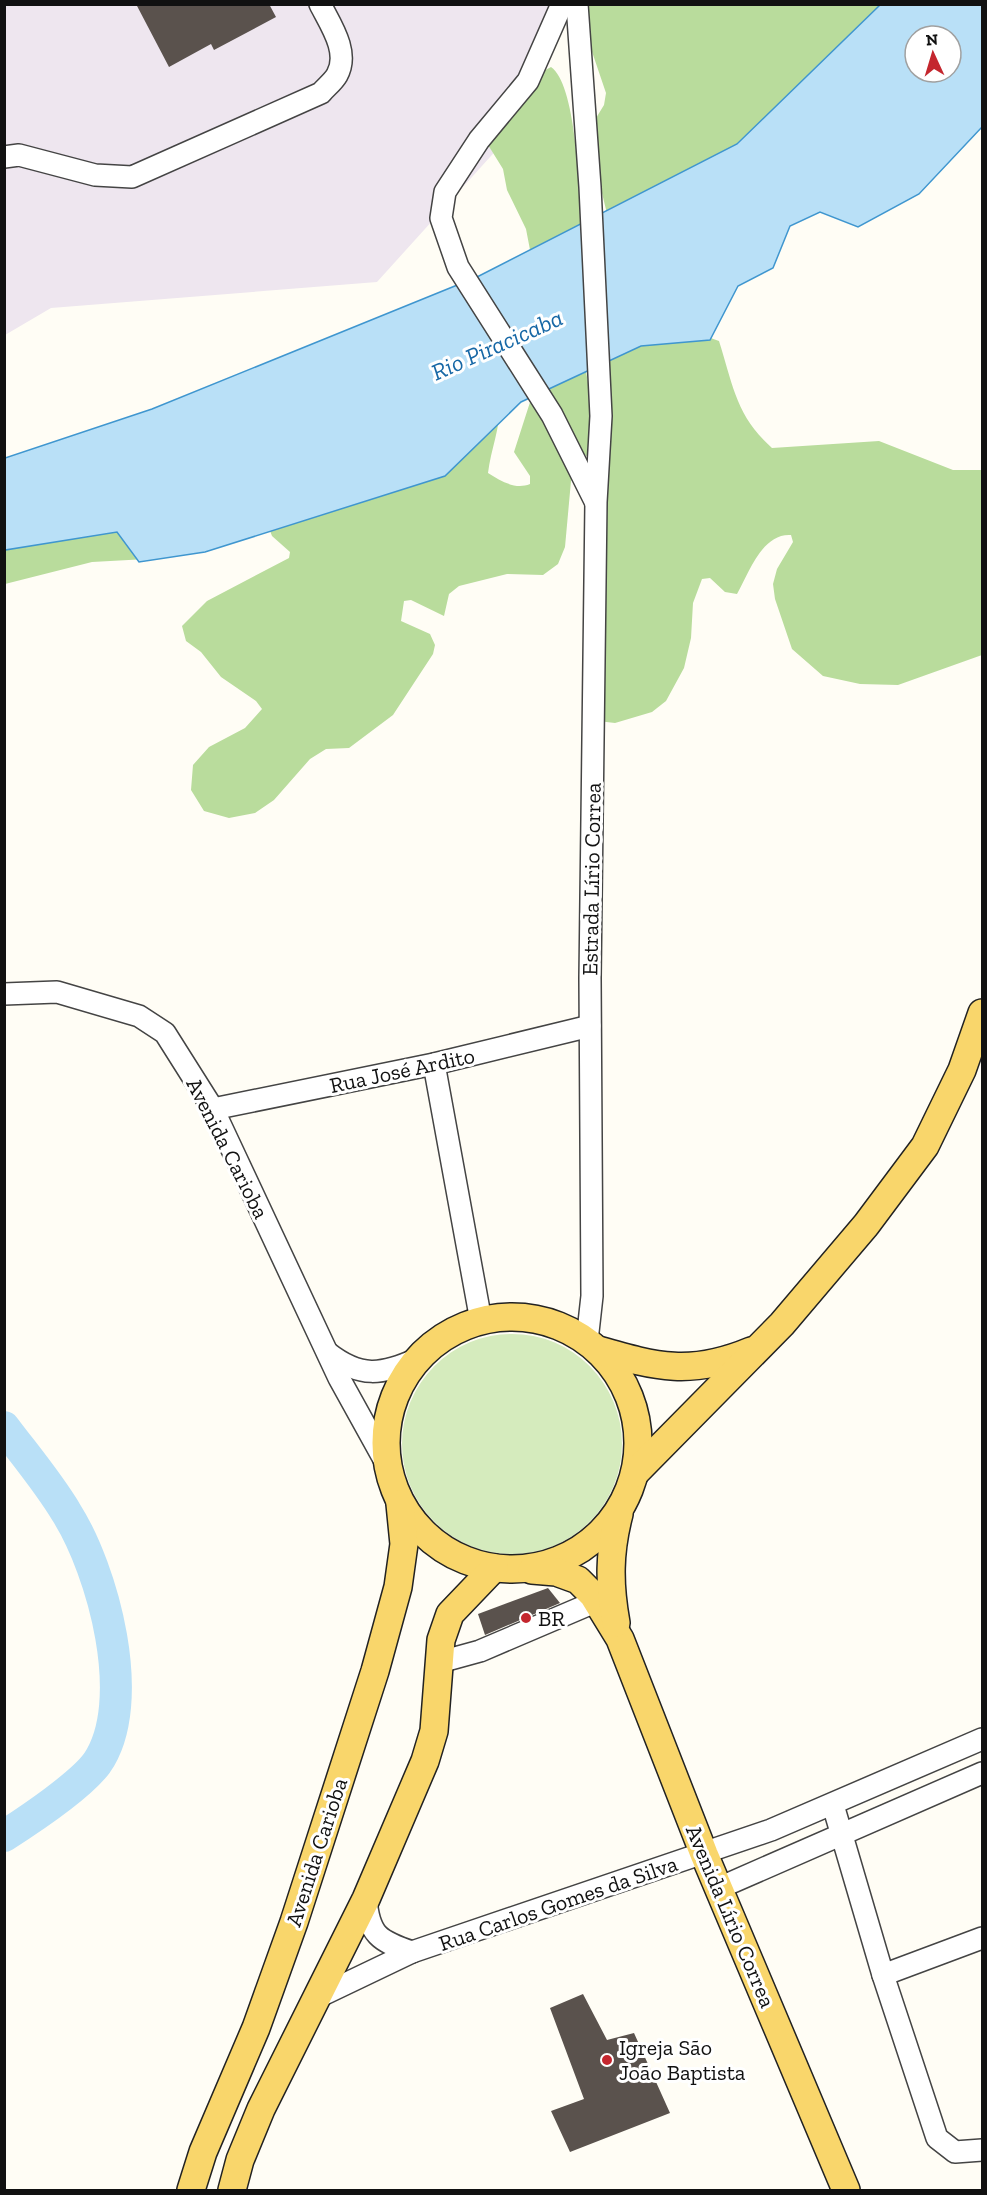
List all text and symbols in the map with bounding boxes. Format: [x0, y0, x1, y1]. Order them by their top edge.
north arrow [903, 24, 963, 84]
text: N [925, 30, 939, 49]
water label: Rio Piracicaba [427, 303, 567, 386]
street label: Estrada Lírio Correa [576, 782, 607, 976]
street label: Rua José Ardito [327, 1042, 477, 1099]
street label: Avenida Carioba [180, 1073, 275, 1224]
place label: BR [538, 1605, 565, 1632]
marker: BR [519, 1611, 533, 1625]
street label: Avenida Carioba [280, 1774, 353, 1930]
street label: Avenida Lírio Correa [680, 1821, 781, 2012]
street label: Rua Carlos Gomes da Silva [435, 1850, 681, 1957]
place label: Igreja São João Baptista [619, 2034, 746, 2086]
marker: Igreja São João Baptista [600, 2053, 614, 2067]

